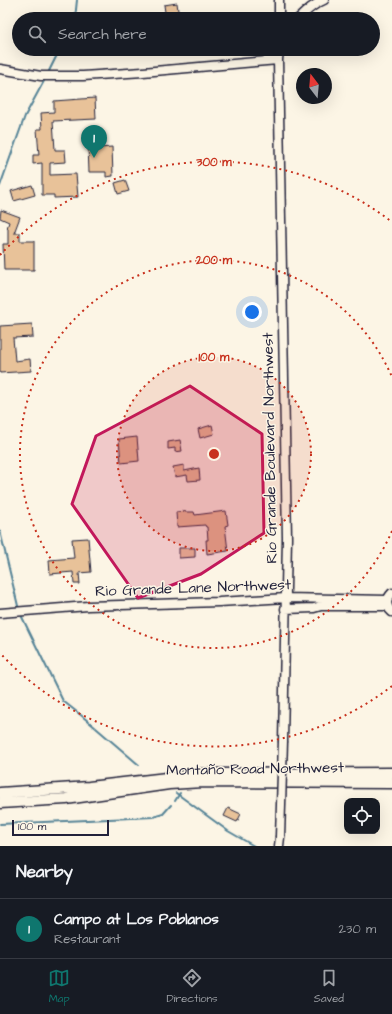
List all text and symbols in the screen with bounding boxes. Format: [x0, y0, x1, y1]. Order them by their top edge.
search box [12, 12, 380, 56]
icon: search [26, 23, 48, 45]
text: Search here [58, 24, 147, 45]
north arrow [296, 68, 332, 104]
pin: 1 [81, 125, 107, 158]
text: 300 m [195, 154, 232, 171]
text: 200 m [195, 252, 233, 269]
your location [242, 302, 262, 322]
street label: Rio Grande Boulevard Northwest [257, 332, 283, 564]
text: 100 m [199, 349, 230, 366]
centre of rings [207, 447, 221, 461]
street label: Rio Grande Lane Northwest [95, 574, 291, 602]
street label: Montaño Road Northwest [166, 757, 344, 781]
map controls [344, 798, 380, 834]
button: locate [344, 798, 380, 834]
scale bar [12, 818, 109, 837]
text: 100 m [18, 819, 46, 834]
text: Nearby [16, 860, 73, 884]
text: Campo at Los Poblanos [54, 909, 219, 930]
text: 1 [28, 920, 30, 938]
text: 230 m [338, 920, 376, 938]
text: Restaurant [54, 930, 121, 948]
tab: Map [48, 967, 70, 1006]
tab: Directions [166, 967, 218, 1006]
tab: Saved [314, 967, 344, 1006]

